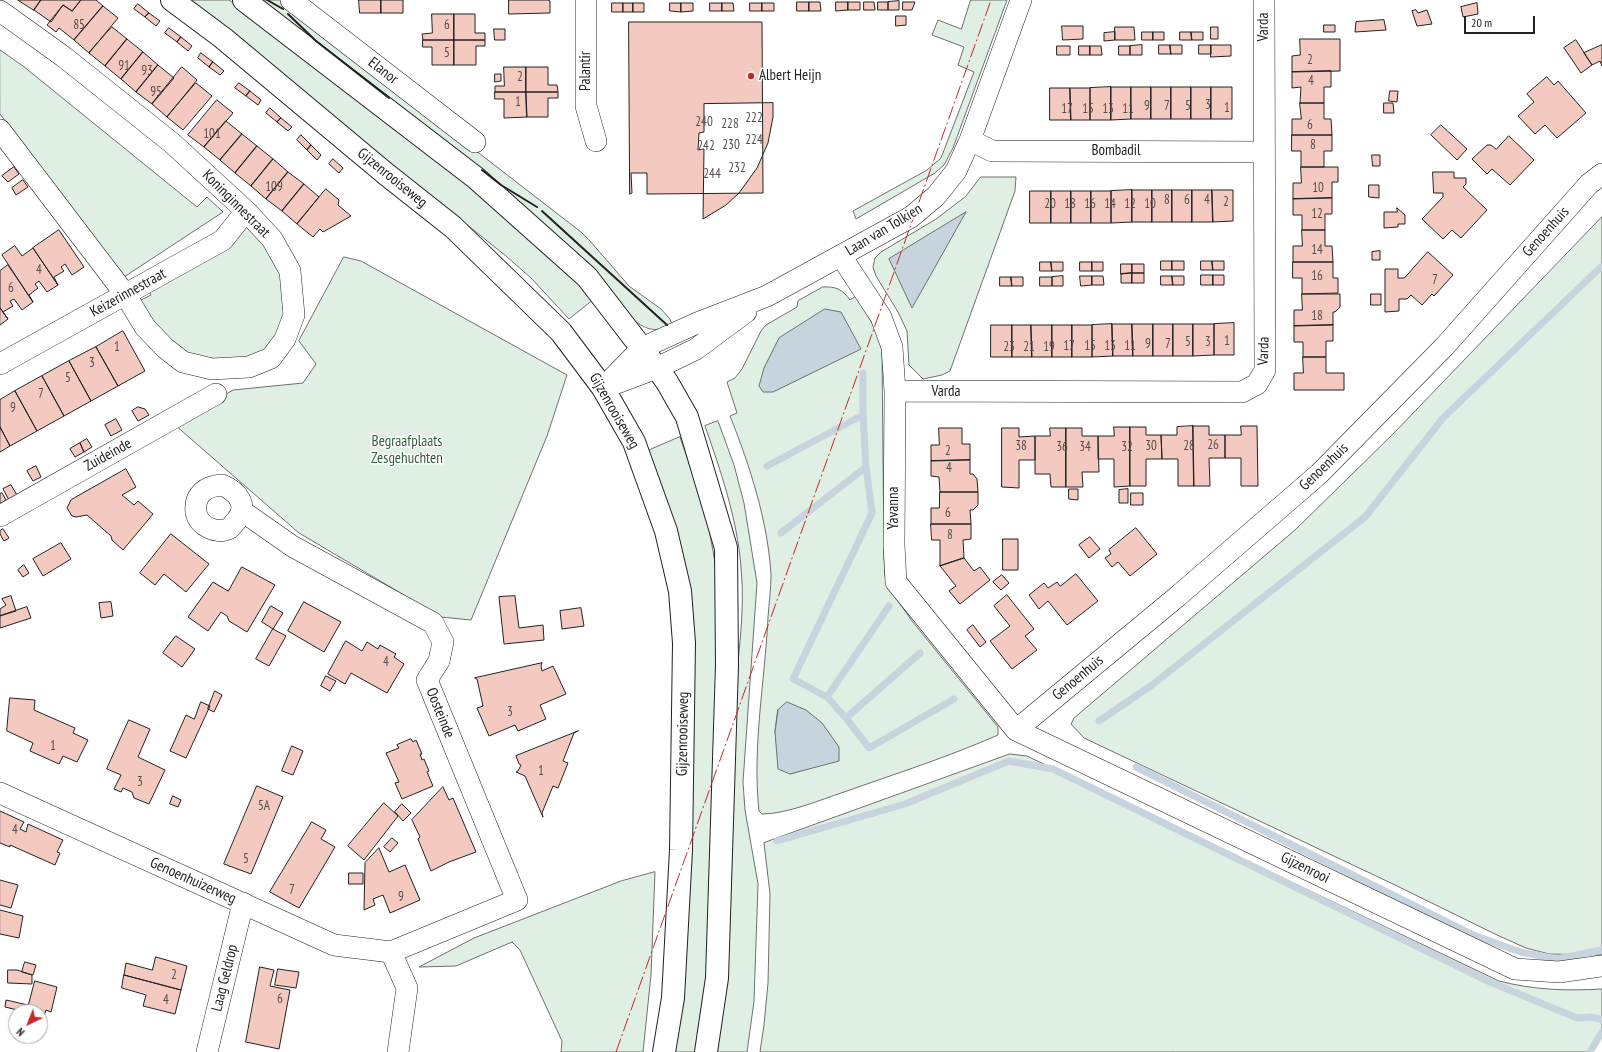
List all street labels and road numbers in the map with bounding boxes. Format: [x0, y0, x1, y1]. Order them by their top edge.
street label: Varda [1255, 13, 1273, 41]
street label: Palantir [577, 51, 595, 91]
street label: Elanor [364, 54, 402, 88]
street label: Bombadil [1091, 142, 1141, 160]
street label: Gijzenrooiseweg [353, 144, 431, 212]
street label: Koninginnestraat [198, 166, 274, 242]
street label: Laan van Tolkien [842, 200, 926, 260]
street label: Genoenhuis [1519, 203, 1573, 261]
street label: Keizerinnestraat [87, 265, 169, 321]
street label: Varda [1255, 336, 1273, 366]
street label: Gijzenrooiseweg [585, 370, 643, 452]
street label: Varda [932, 383, 960, 401]
street label: Zuideinde [81, 435, 135, 475]
street label: Genoenhuis [1296, 439, 1352, 495]
street label: Yavanna [885, 487, 903, 529]
street label: Genoenhuis [1049, 652, 1107, 704]
street label: Oosteinde [422, 685, 458, 741]
street label: Gijzenrooiseweg [673, 692, 693, 776]
street label: Gijzenrooi [1278, 848, 1332, 888]
street label: Genoenhuizerweg [147, 854, 239, 908]
street label: Laag Geldrop [208, 943, 242, 1013]

